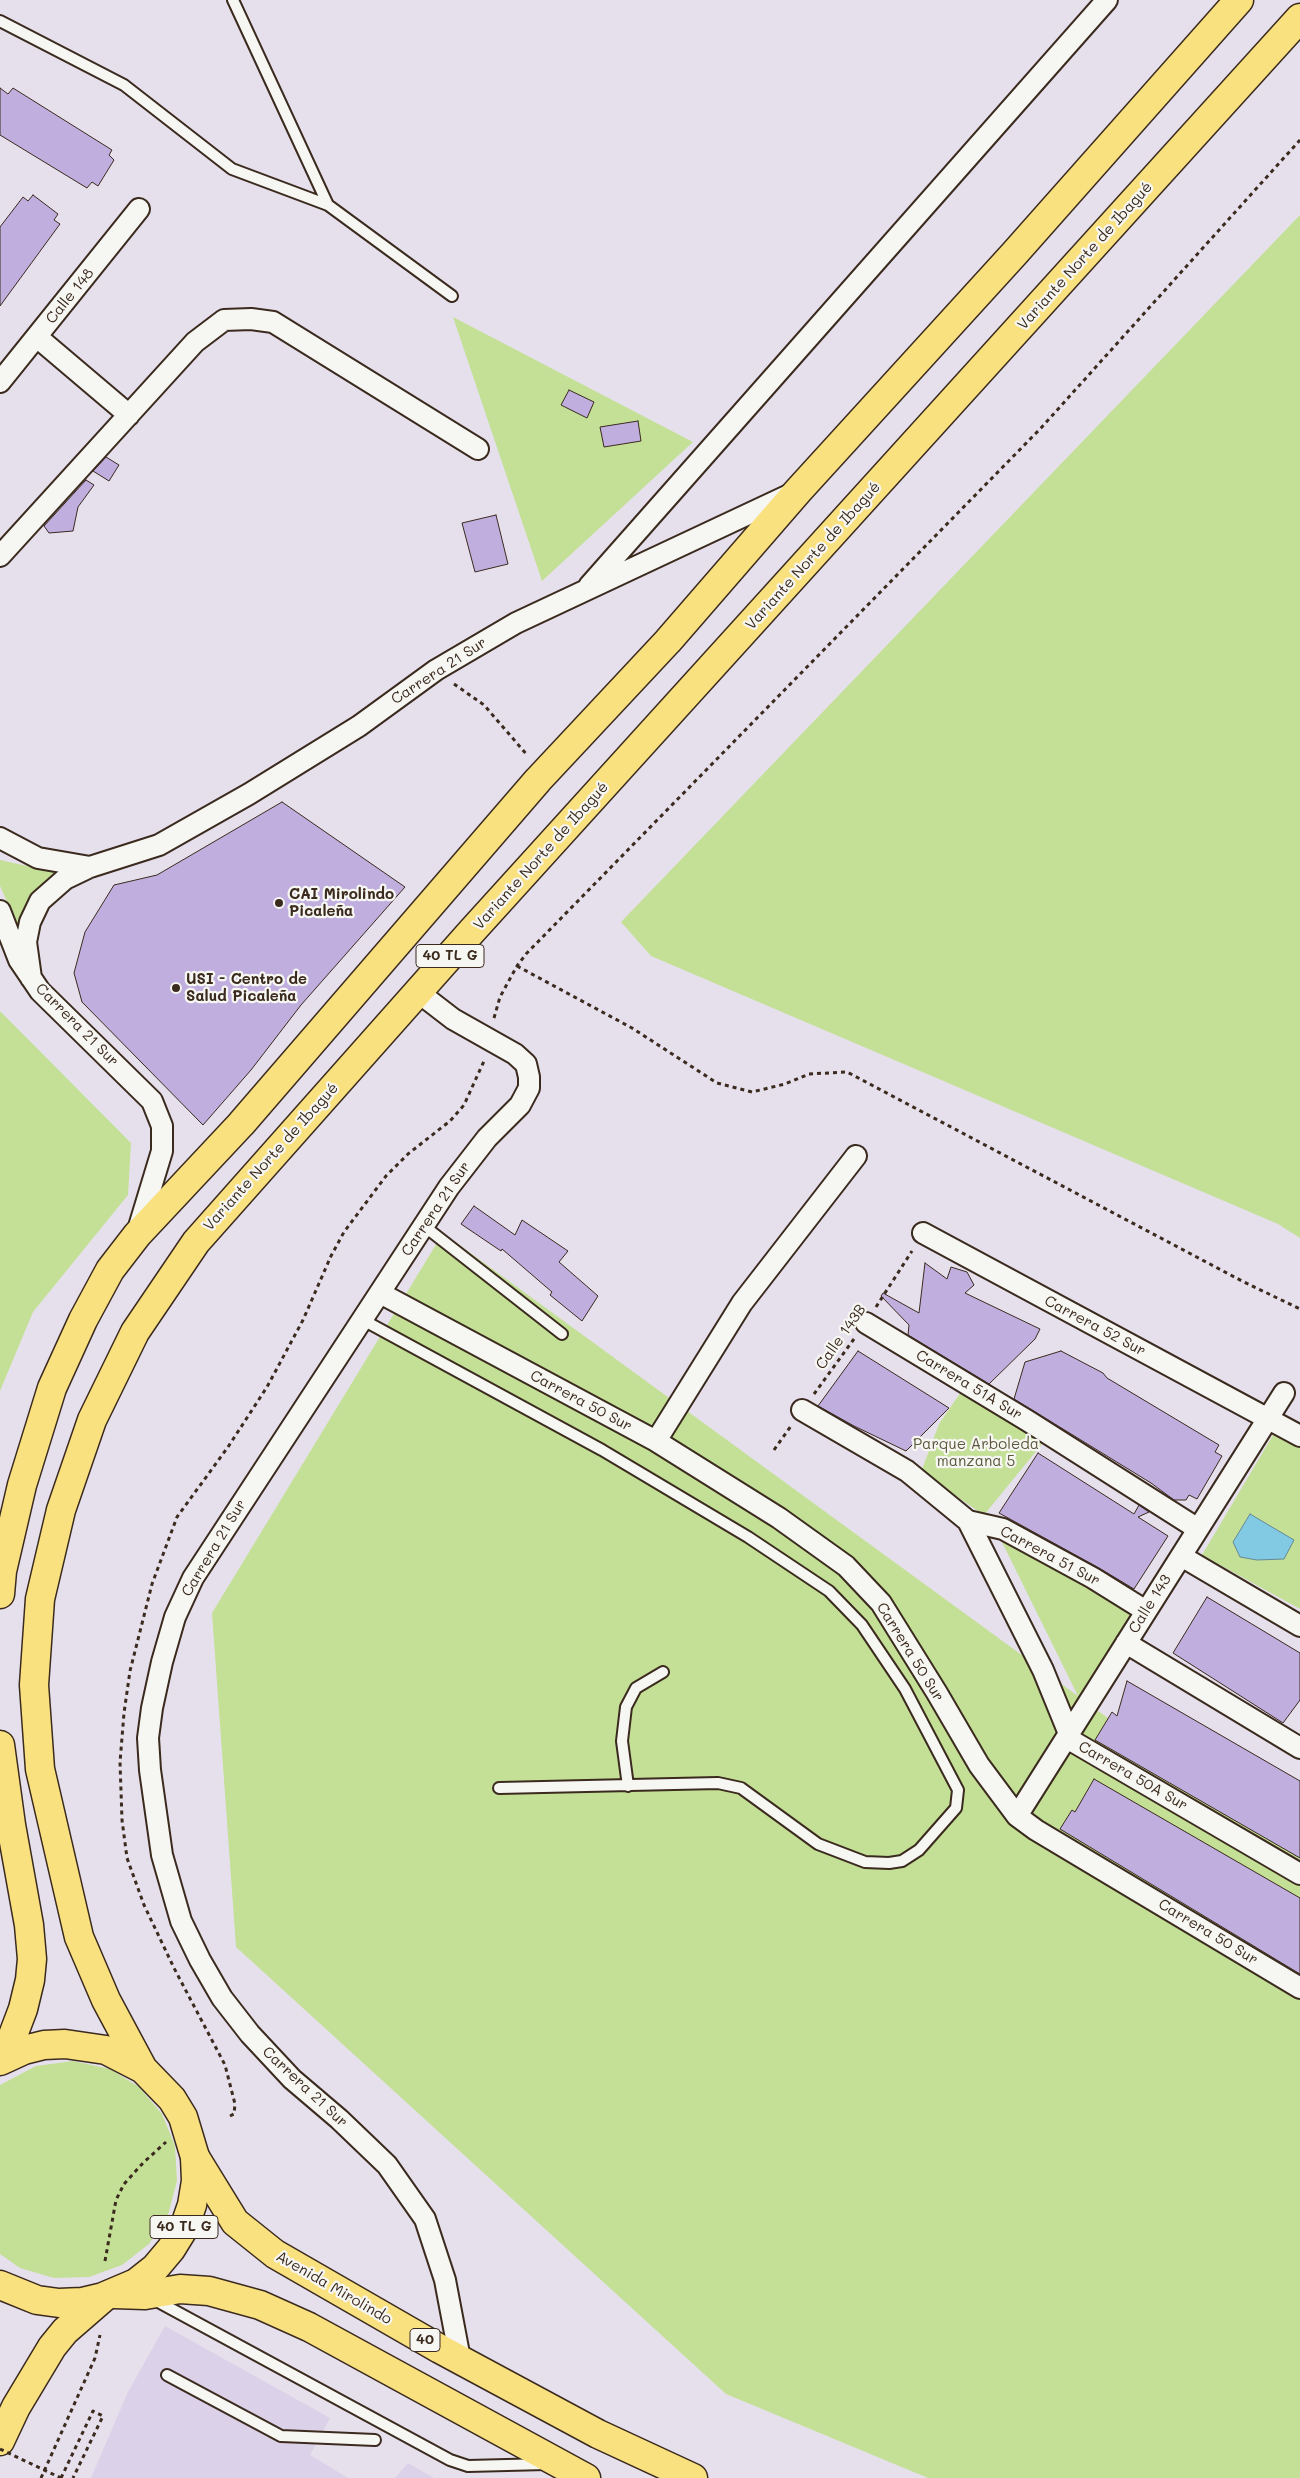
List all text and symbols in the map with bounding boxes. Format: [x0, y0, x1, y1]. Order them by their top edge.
street label: Variante Norte de Ibagué [1014, 178, 1156, 334]
street label: Calle 148 [42, 265, 98, 327]
street label: Variante Norte de Ibagué [742, 478, 884, 634]
street label: Carrera 21 Sur [388, 633, 490, 709]
street label: Variante Norte de Ibagué [470, 778, 612, 934]
place label: CAI Mirolindo Picaleña [289, 885, 394, 920]
marker: CAI Mirolindo Picaleña [273, 897, 285, 909]
road number: 40 TL G [416, 944, 484, 968]
place label: USI - Centro de Salud Picaleña [186, 970, 307, 1005]
street label: Carrera 21 Sur [32, 980, 122, 1070]
marker: USI - Centro de Salud Picaleña [170, 982, 182, 994]
street label: Variante Norte de Ibagué [200, 1079, 342, 1235]
street label: Carrera 21 Sur [398, 1158, 474, 1260]
street label: Carrera 52 Sur [1041, 1292, 1149, 1360]
street label: Calle 143B [812, 1301, 870, 1373]
street label: Carrera 51A Sur [913, 1346, 1025, 1424]
street label: Carrera 50 Sur [527, 1367, 635, 1435]
park label: Parque Arboleda manzana 5 [913, 1435, 1039, 1470]
street label: Carrera 21 Sur [178, 1496, 250, 1600]
street label: Carrera 51 Sur [997, 1522, 1103, 1590]
street label: Calle 143 [1125, 1571, 1175, 1637]
street label: Carrera 50 Sur [872, 1599, 948, 1705]
street label: Carrera 50A Sur [1075, 1737, 1191, 1815]
street label: Carrera 50 Sur [1155, 1895, 1261, 1969]
street label: Carrera 21 Sur [259, 2043, 351, 2131]
road number: 40 TL G [150, 2216, 218, 2238]
street label: Avenida Mirolindo [273, 2248, 395, 2328]
road number: 40 [410, 2328, 440, 2352]

